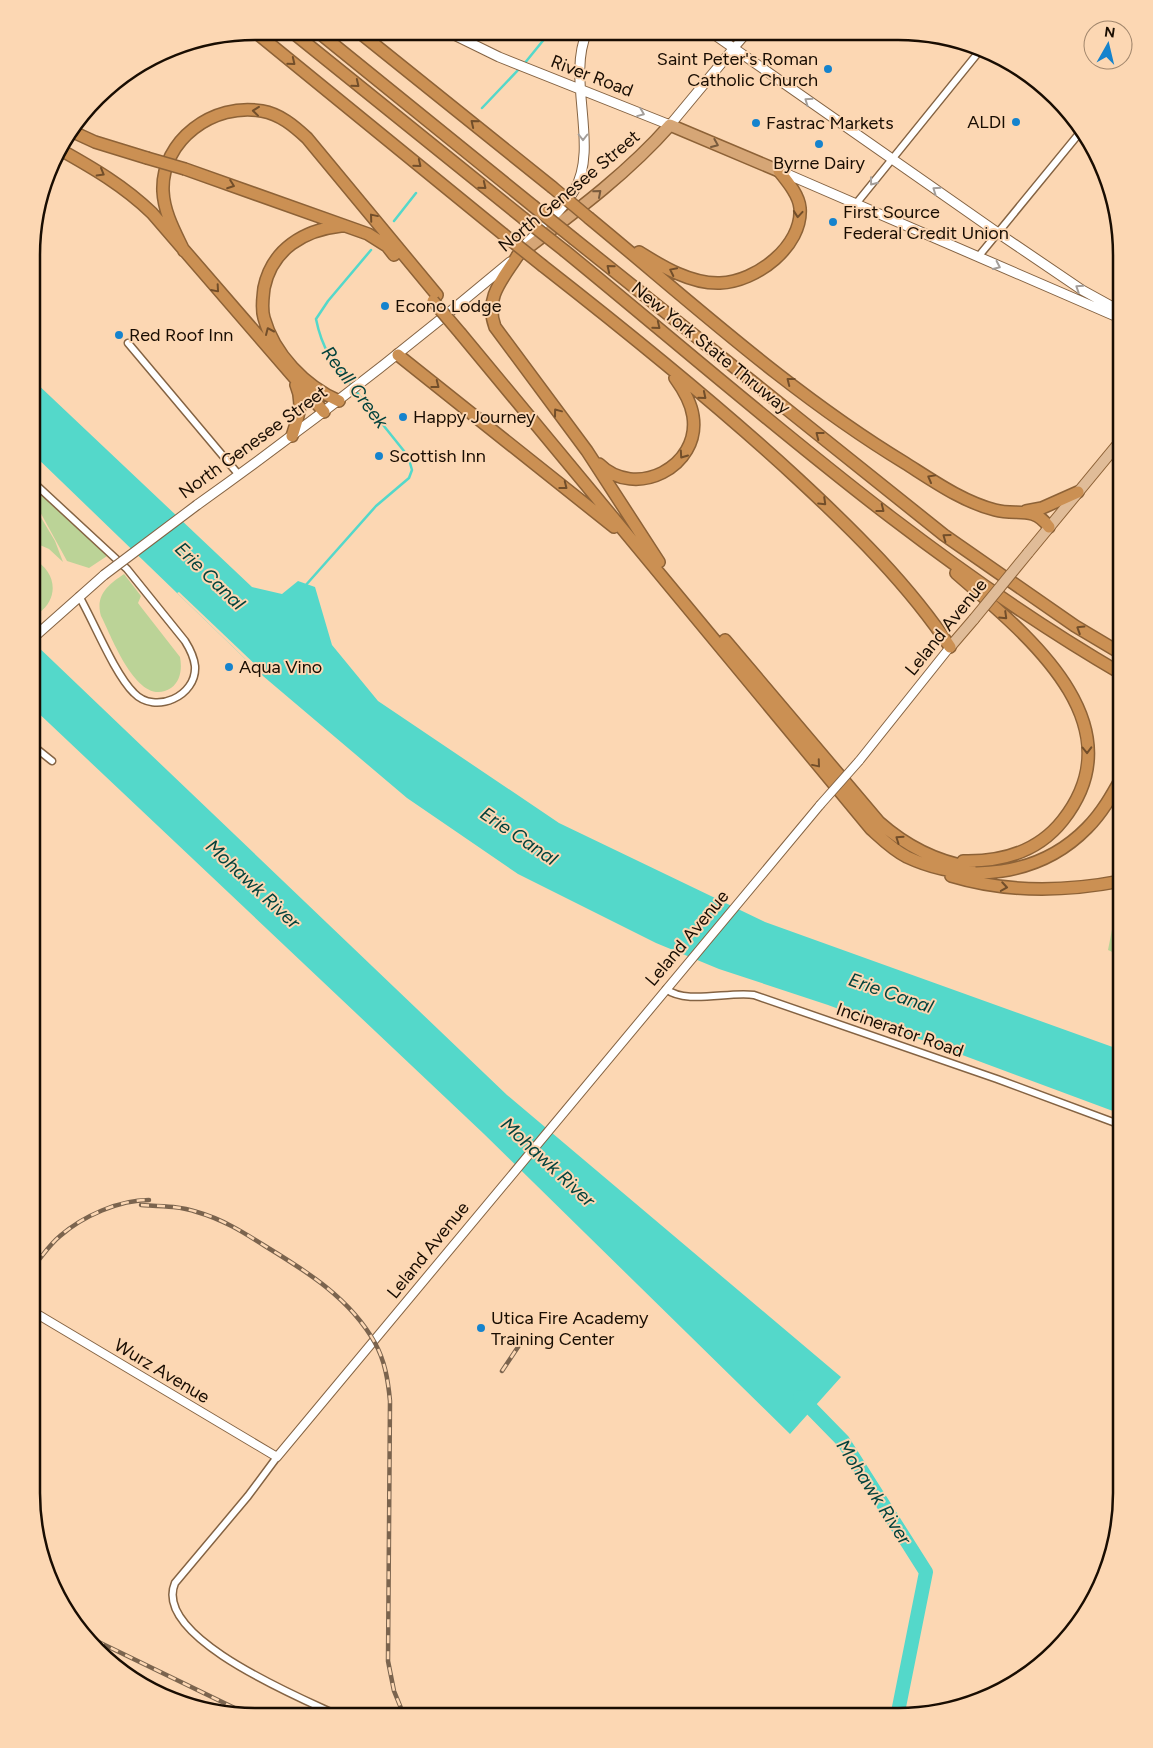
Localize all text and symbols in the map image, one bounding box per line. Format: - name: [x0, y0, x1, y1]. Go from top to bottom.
- north arrow: [1083, 20, 1133, 70]
- text: N: [1103, 23, 1116, 42]
- place label: Saint Peter's Roman Catholic Church: [657, 48, 818, 91]
- street label: River Road: [548, 50, 636, 102]
- one-way arrow: [286, 56, 295, 64]
- marker: Saint Peter's Roman Catholic Church: [822, 63, 834, 75]
- one-way arrow: [350, 79, 359, 87]
- one-way arrow: [804, 98, 814, 107]
- one-way arrow: [251, 106, 259, 117]
- one-way arrow: [636, 107, 645, 118]
- place label: ALDI: [967, 111, 1006, 133]
- place label: Fastrac Markets: [766, 112, 894, 134]
- marker: ALDI: [1010, 116, 1022, 128]
- marker: Fastrac Markets: [750, 117, 762, 129]
- one-way arrow: [470, 120, 479, 129]
- street label: North Genesee Street: [494, 125, 644, 257]
- one-way arrow: [578, 134, 588, 141]
- one-way arrow: [710, 137, 719, 148]
- marker: Byrne Dairy: [813, 138, 825, 150]
- place label: Byrne Dairy: [773, 152, 866, 174]
- one-way arrow: [412, 159, 421, 167]
- one-way arrow: [96, 167, 105, 177]
- one-way arrow: [870, 176, 879, 186]
- one-way arrow: [226, 179, 235, 189]
- one-way arrow: [477, 180, 486, 188]
- one-way arrow: [932, 187, 942, 196]
- one-way arrow: [592, 190, 601, 199]
- place label: First Source Federal Credit Union: [843, 201, 1009, 244]
- one-way arrow: [793, 210, 804, 218]
- one-way arrow: [369, 214, 378, 223]
- marker: First Source Federal Credit Union: [827, 216, 839, 228]
- one-way arrow: [992, 260, 1001, 270]
- one-way arrow: [607, 265, 616, 274]
- one-way arrow: [669, 266, 678, 277]
- street label: New York State Thruway: [627, 277, 795, 419]
- one-way arrow: [210, 283, 219, 292]
- one-way arrow: [1076, 285, 1085, 294]
- place label: Econo Lodge: [395, 295, 502, 317]
- marker: Econo Lodge: [379, 300, 391, 312]
- one-way arrow: [651, 321, 660, 330]
- place label: Red Roof Inn: [129, 324, 233, 346]
- one-way arrow: [265, 327, 276, 336]
- marker: Red Roof Inn: [113, 329, 125, 341]
- water label: Reall Creek: [317, 341, 394, 433]
- one-way arrow: [431, 379, 440, 388]
- one-way arrow: [787, 379, 796, 387]
- street label: North Genesee Street: [175, 381, 332, 503]
- one-way arrow: [697, 390, 706, 398]
- place label: Happy Journey: [413, 406, 536, 428]
- one-way arrow: [555, 409, 563, 418]
- marker: Happy Journey: [397, 411, 409, 423]
- one-way arrow: [816, 433, 825, 441]
- place label: Scottish Inn: [389, 445, 486, 467]
- one-way arrow: [680, 449, 689, 459]
- marker: Scottish Inn: [373, 450, 385, 462]
- one-way arrow: [927, 475, 936, 485]
- one-way arrow: [558, 481, 567, 489]
- one-way arrow: [817, 496, 826, 505]
- one-way arrow: [875, 503, 884, 511]
- one-way arrow: [942, 534, 952, 543]
- water label: Erie Canal: [170, 537, 250, 615]
- street label: Leland Avenue: [900, 574, 992, 680]
- one-way arrow: [998, 610, 1007, 619]
- one-way arrow: [1076, 625, 1085, 635]
- place label: Aqua Vino: [239, 656, 322, 678]
- marker: Aqua Vino: [223, 661, 235, 673]
- one-way arrow: [1082, 746, 1093, 754]
- one-way arrow: [811, 758, 819, 767]
- water label: Erie Canal: [476, 802, 563, 871]
- water label: Mohawk River: [201, 834, 305, 934]
- one-way arrow: [895, 836, 905, 845]
- one-way arrow: [1000, 881, 1008, 892]
- street label: Leland Avenue: [641, 886, 734, 990]
- water label: Erie Canal: [846, 968, 937, 1018]
- street label: Incinerator Road: [833, 998, 967, 1062]
- water label: Mohawk River: [496, 1112, 600, 1212]
- street label: Leland Avenue: [382, 1197, 474, 1303]
- place label: Utica Fire Academy Training Center: [491, 1307, 649, 1350]
- marker: Utica Fire Academy Training Center: [475, 1322, 487, 1334]
- street label: Wurz Avenue: [110, 1334, 214, 1408]
- water label: Mohawk River: [832, 1435, 917, 1549]

